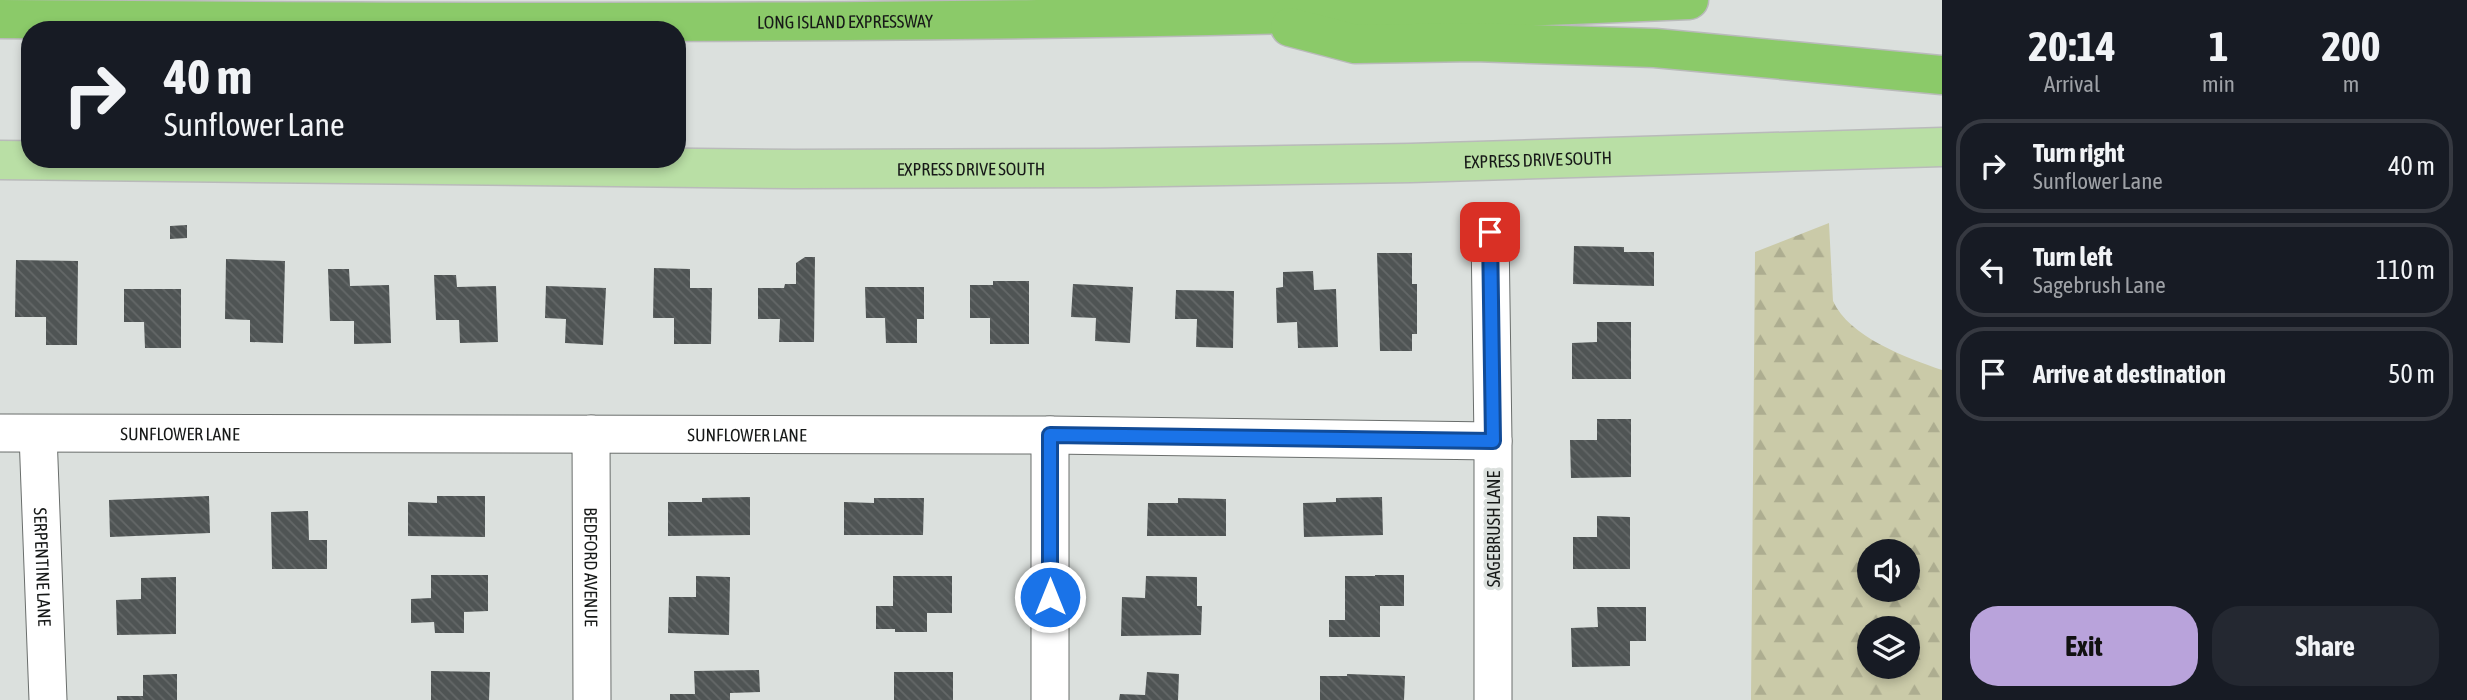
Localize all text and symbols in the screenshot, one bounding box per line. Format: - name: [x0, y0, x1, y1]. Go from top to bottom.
- street label: LONG ISLAND EXPRESSWAY: [757, 10, 933, 32]
- text: 20:14: [2028, 22, 2116, 70]
- text: 1: [2209, 22, 2228, 70]
- text: 200: [2321, 22, 2381, 70]
- text: 40 m: [164, 48, 252, 104]
- icon: right: [49, 49, 140, 140]
- text: Arrival: [2044, 71, 2100, 97]
- text: min: [2202, 71, 2235, 97]
- text: m: [2343, 71, 2359, 97]
- text: Sunflower Lane: [164, 106, 345, 143]
- text: Turn right: [2033, 138, 2124, 168]
- street label: EXPRESS DRIVE SOUTH: [1463, 146, 1612, 172]
- icon: right: [1974, 147, 2012, 185]
- text: 40 m: [2388, 151, 2435, 181]
- street label: EXPRESS DRIVE SOUTH: [897, 158, 1045, 179]
- text: Sunflower Lane: [2033, 168, 2163, 194]
- pin: [1460, 202, 1520, 262]
- icon: arrive: [1471, 213, 1509, 251]
- text: Turn left: [2033, 242, 2113, 272]
- icon: left: [1974, 251, 2012, 289]
- text: 110 m: [2376, 255, 2435, 285]
- text: Sagebrush Lane: [2033, 272, 2166, 298]
- icon: arrive: [1974, 355, 2012, 393]
- text: Arrive at destination: [2033, 359, 2226, 389]
- text: 50 m: [2388, 359, 2435, 389]
- street label: SUNFLOWER LANE: [120, 423, 240, 444]
- street label: SUNFLOWER LANE: [687, 424, 807, 445]
- street label: SAGEBRUSH LANE: [1483, 471, 1504, 587]
- street label: SERPENTINE LANE: [30, 507, 56, 627]
- street label: BEDFORD AVENUE: [581, 507, 602, 627]
- map controls: [1857, 539, 1920, 679]
- button: sound: [1857, 539, 1920, 602]
- position arrow: [1013, 560, 1087, 634]
- button: Exit: [1970, 606, 2198, 686]
- button: Share: [2212, 606, 2439, 686]
- button: layers: [1857, 616, 1920, 679]

